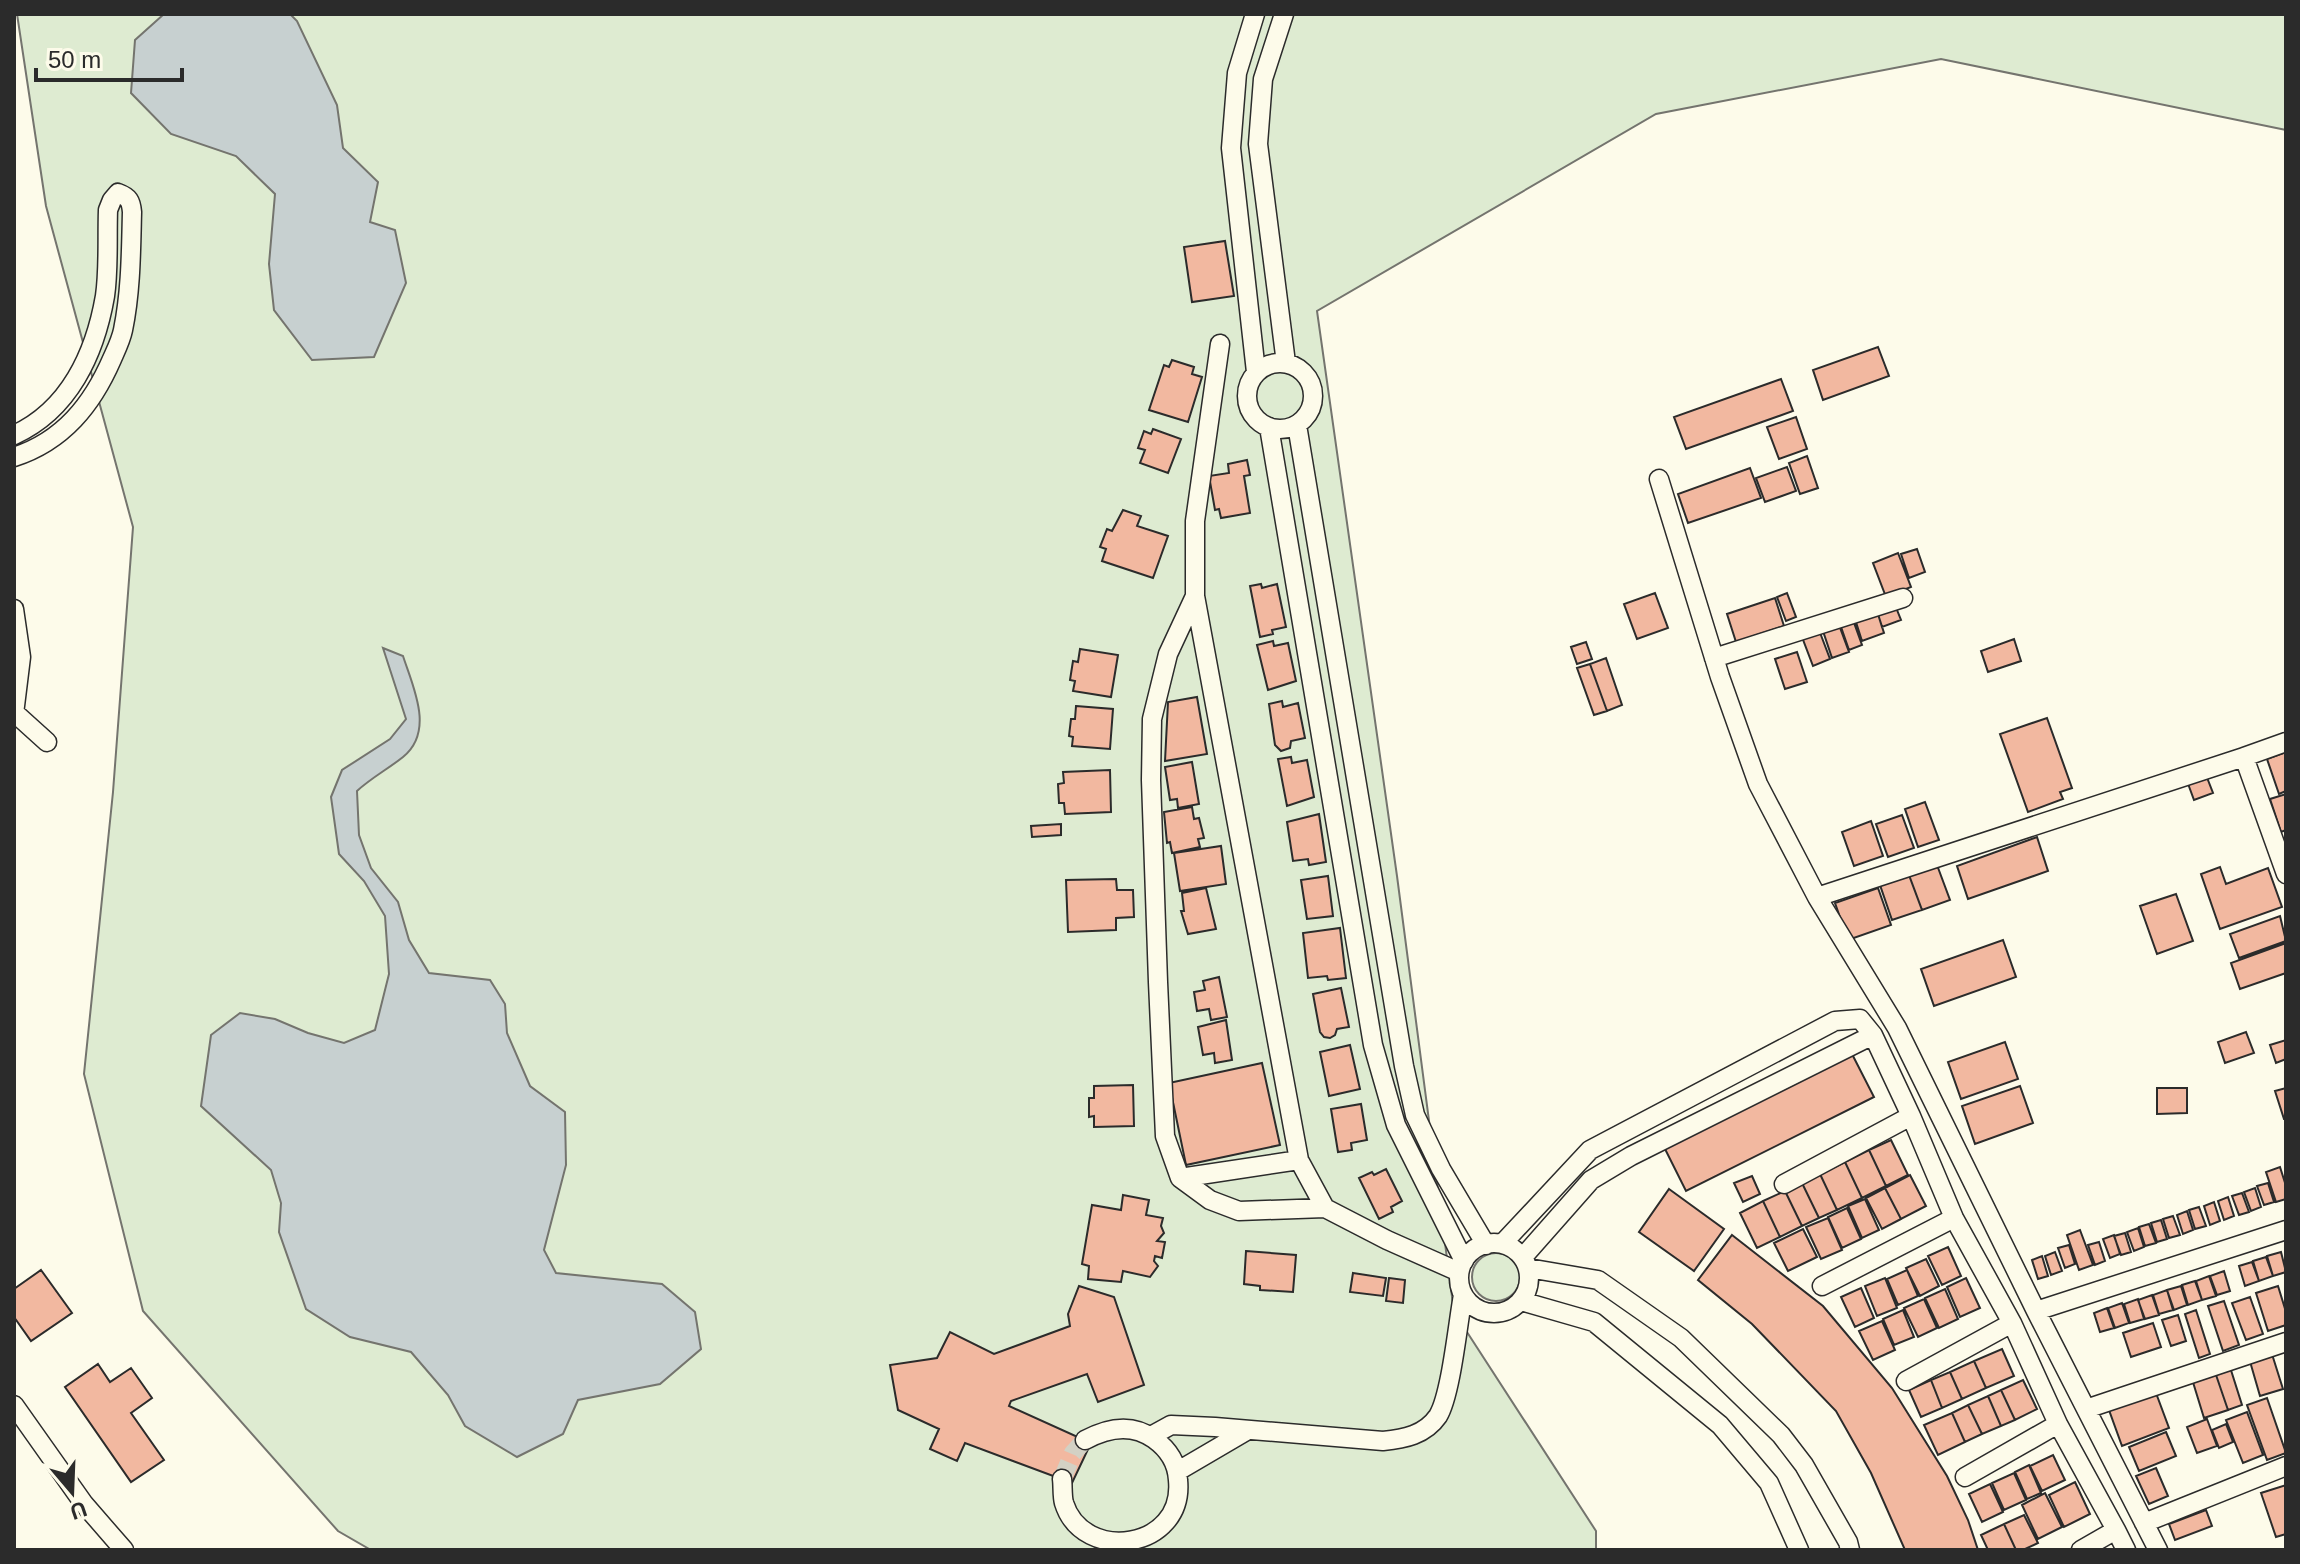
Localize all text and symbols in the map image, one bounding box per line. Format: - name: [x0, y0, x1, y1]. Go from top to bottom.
- scale bar: [36, 32, 182, 82]
- text: 50 m: [48, 46, 101, 73]
- north arrow: [32, 1452, 112, 1532]
- text: U: [67, 1496, 90, 1525]

